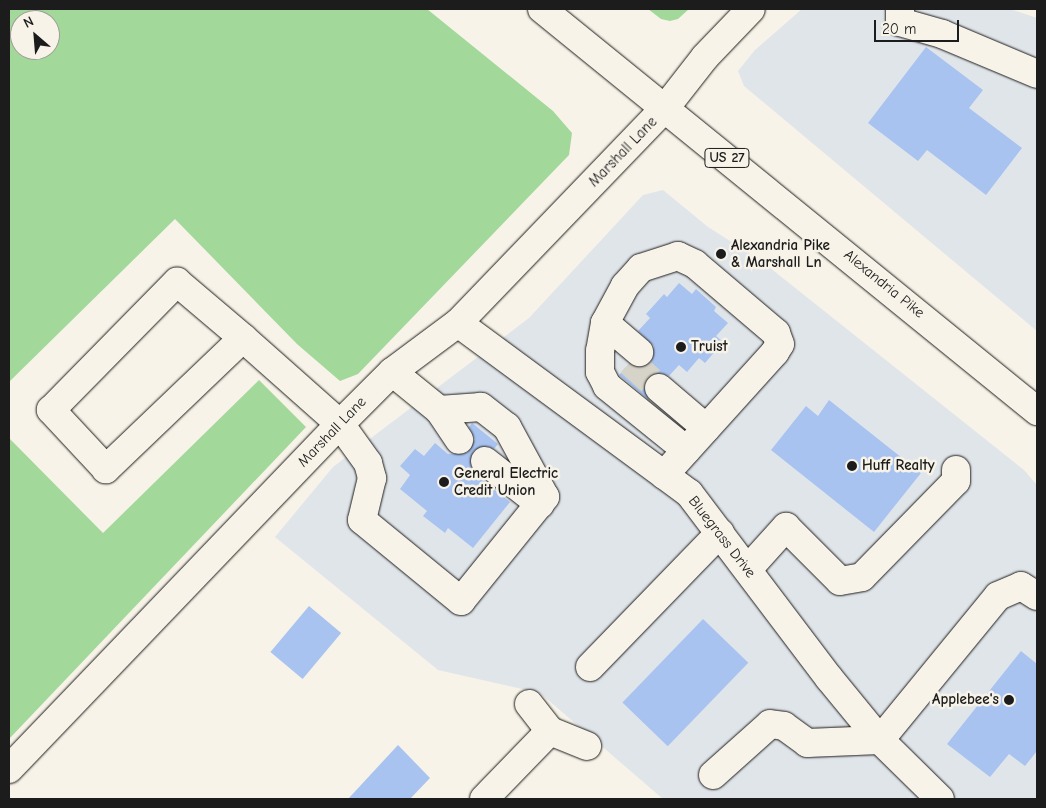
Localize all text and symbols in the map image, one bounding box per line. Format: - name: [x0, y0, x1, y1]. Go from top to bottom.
- north arrow: [10, 10, 60, 60]
- scale bar: [876, 10, 961, 42]
- text: N: [20, 12, 36, 32]
- text: 20 m: [882, 20, 916, 38]
- street label: Marshall Lane: [585, 113, 661, 191]
- road number: US 27: [703, 146, 751, 170]
- place label: Alexandria Pike & Marshall Ln: [731, 236, 830, 271]
- street label: Alexandria Pike: [840, 246, 928, 322]
- marker: Alexandria Pike & Marshall Ln: [715, 248, 727, 260]
- place label: Truist: [691, 338, 728, 356]
- marker: Truist: [675, 341, 687, 353]
- street label: Marshall Lane: [294, 393, 370, 471]
- place label: Huff Realty: [862, 457, 935, 475]
- marker: Huff Realty: [846, 460, 858, 472]
- place label: General Electric Credit Union: [454, 464, 558, 499]
- marker: General Electric Credit Union: [438, 476, 450, 488]
- street label: Bluegrass Drive: [684, 492, 760, 582]
- place label: Applebee's: [932, 691, 999, 709]
- marker: Applebee's: [1003, 694, 1015, 706]

